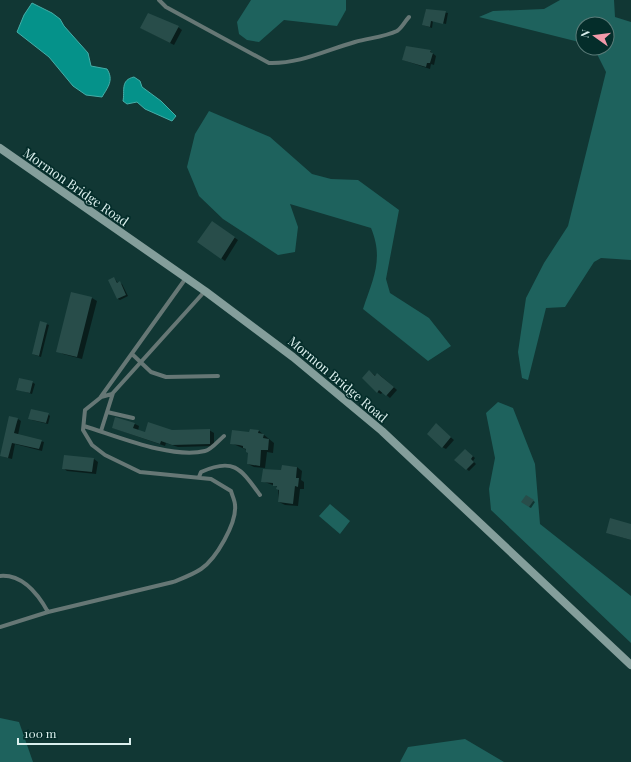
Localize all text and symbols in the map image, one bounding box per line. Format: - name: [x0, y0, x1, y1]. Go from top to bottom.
- north arrow: [575, 16, 615, 56]
- text: N: [577, 28, 593, 39]
- street label: Mormon Bridge Road: [20, 144, 133, 230]
- street label: Mormon Bridge Road: [285, 332, 392, 426]
- scale bar: [18, 720, 130, 746]
- text: 100 m: [24, 725, 57, 741]

